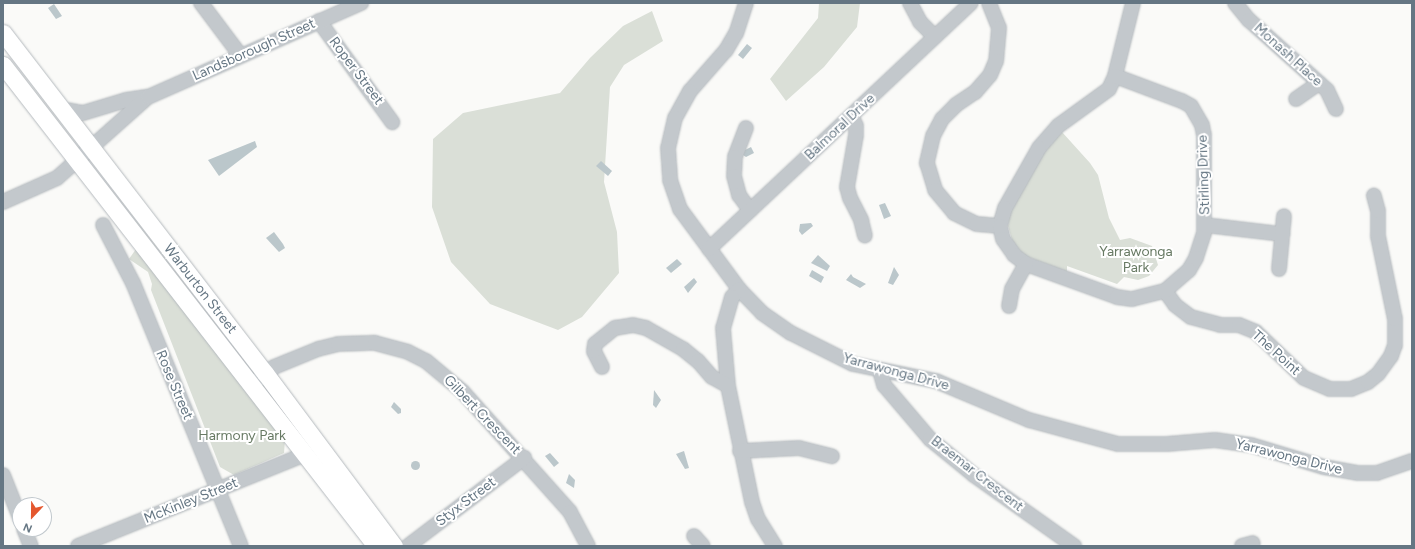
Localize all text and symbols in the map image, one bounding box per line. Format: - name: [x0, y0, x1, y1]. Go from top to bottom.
- street label: Landsborough Street: [190, 15, 318, 85]
- street label: Monash Place: [1250, 20, 1326, 90]
- street label: Roper Street: [325, 34, 387, 108]
- street label: Balmoral Drive: [802, 90, 878, 164]
- street label: Stirling Drive: [1194, 135, 1214, 215]
- street label: Warburton Street: [160, 241, 240, 337]
- park label: Yarrawonga Park: [1099, 244, 1173, 276]
- street label: The Point: [1248, 327, 1304, 379]
- street label: Rose Street: [152, 348, 196, 422]
- street label: Yarrawonga Drive: [841, 350, 951, 394]
- street label: Gilbert Crescent: [440, 372, 524, 458]
- park label: Harmony Park: [198, 428, 286, 444]
- street label: Braemar Crescent: [927, 433, 1027, 515]
- street label: Yarrawonga Drive: [1234, 436, 1344, 478]
- street label: Styx Street: [433, 474, 499, 530]
- street label: McKinley Street: [142, 475, 240, 527]
- north arrow: [12, 497, 52, 537]
- text: N: [21, 520, 34, 535]

